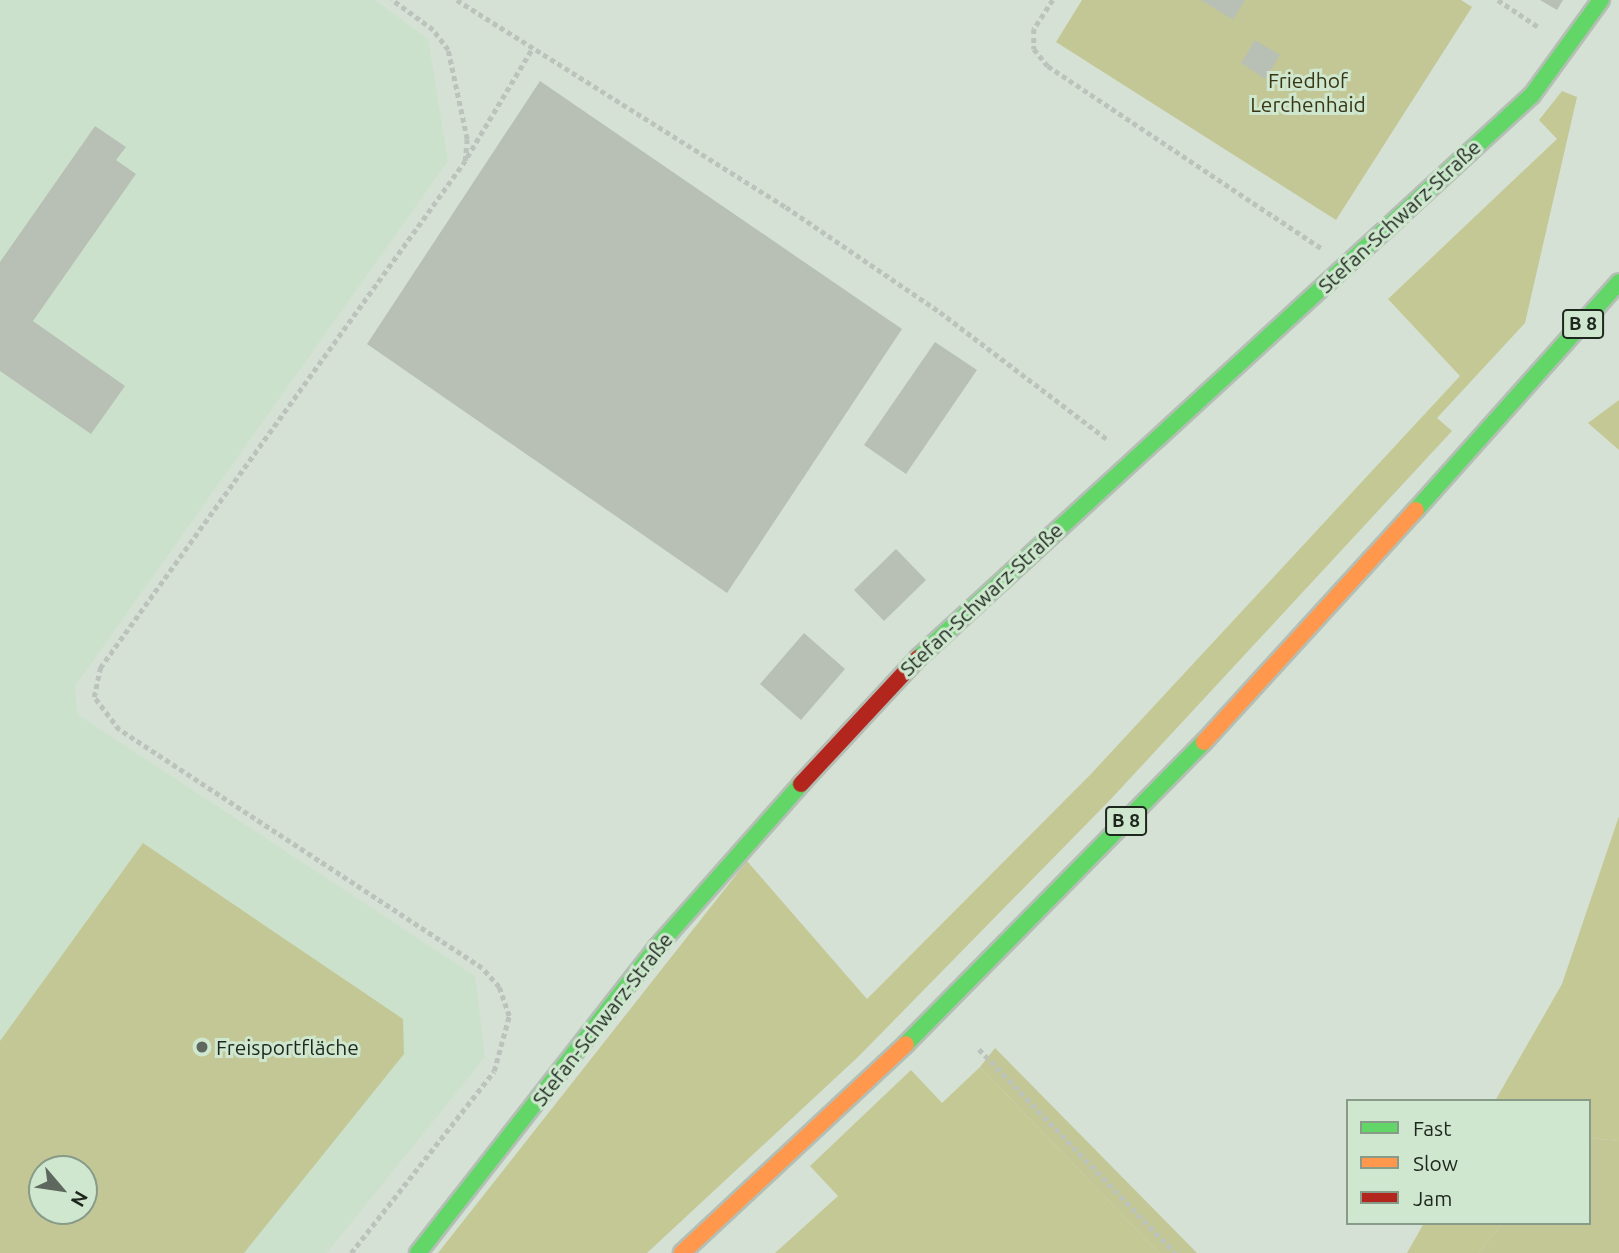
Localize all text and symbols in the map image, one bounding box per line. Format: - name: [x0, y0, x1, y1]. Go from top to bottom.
- park label: Friedhof Lerchenhaid: [1250, 67, 1366, 117]
- street label: Stefan-Schwarz-Straße: [1312, 134, 1486, 298]
- road number: B 8: [1562, 308, 1604, 340]
- street label: Stefan-Schwarz-Straße: [894, 517, 1068, 681]
- road number: B 8: [1105, 806, 1147, 836]
- street label: Stefan-Schwarz-Straße: [526, 927, 678, 1111]
- place label: Freisportfläche: [216, 1034, 359, 1060]
- marker: Freisportfläche: [194, 1039, 210, 1055]
- legend: [1346, 1099, 1591, 1225]
- text: Fast: [1413, 1116, 1451, 1140]
- text: Slow: [1413, 1151, 1458, 1175]
- north arrow: [28, 1155, 98, 1225]
- text: Jam: [1413, 1186, 1452, 1210]
- text: N: [67, 1188, 93, 1211]

